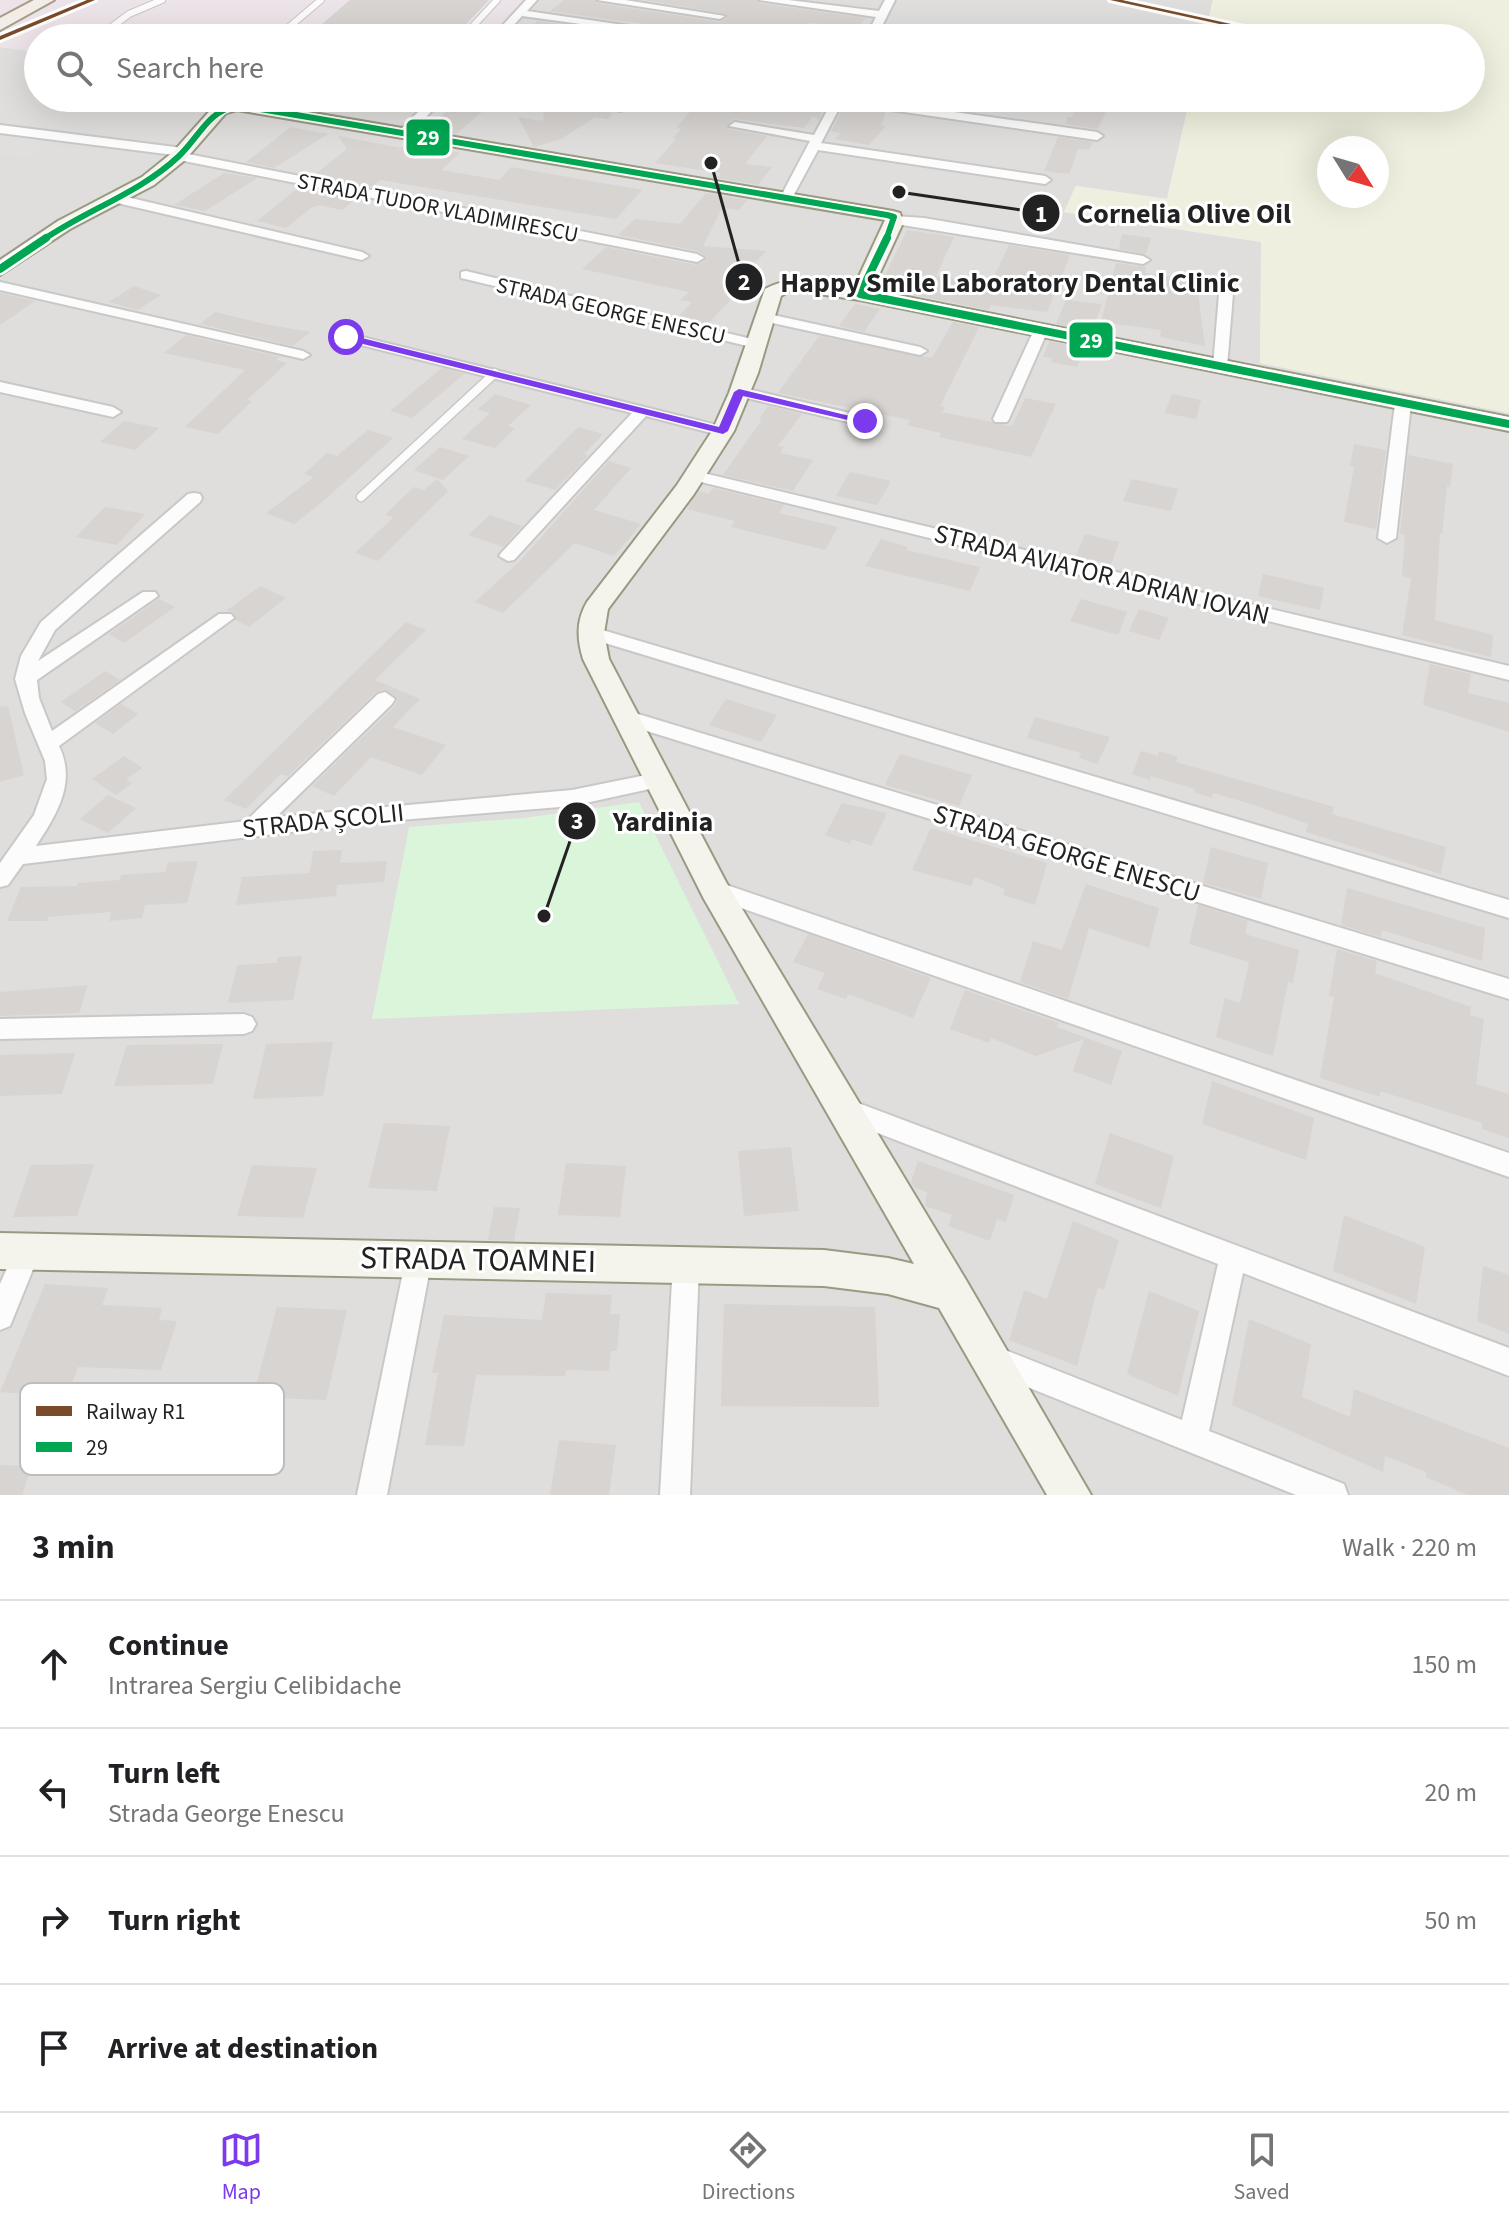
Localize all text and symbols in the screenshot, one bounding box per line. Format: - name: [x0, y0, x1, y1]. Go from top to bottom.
- search box: [24, 24, 1485, 112]
- icon: search: [52, 46, 96, 90]
- text: Search here: [116, 47, 264, 90]
- line badge: 29: [405, 118, 451, 157]
- text: 29: [416, 122, 440, 154]
- north arrow: [1317, 136, 1389, 208]
- street label: STRADA TUDOR VLADIMIRESCU: [295, 165, 581, 251]
- callout: Cornelia Olive Oil: [1021, 187, 1307, 239]
- text: Cornelia Olive Oil: [1077, 194, 1291, 234]
- text: 1: [1035, 197, 1047, 232]
- callout: Happy Smile Laboratory Dental Clinic: [724, 256, 1256, 308]
- text: Happy Smile Laboratory Dental Clinic: [780, 263, 1240, 303]
- text: 2: [738, 265, 750, 300]
- street label: STRADA GEORGE ENESCU: [493, 269, 729, 353]
- route start: [328, 319, 364, 355]
- line badge: 29: [1068, 321, 1114, 359]
- text: 29: [1079, 325, 1103, 357]
- route end: [847, 403, 883, 439]
- street label: STRADA AVIATOR ADRIAN IOVAN: [930, 515, 1273, 634]
- street label: STRADA ȘCOLII: [240, 794, 406, 847]
- callout: Yardinia: [557, 795, 730, 847]
- street label: STRADA GEORGE ENESCU: [929, 795, 1205, 912]
- text: Yardinia: [612, 802, 713, 842]
- text: 3: [571, 804, 583, 839]
- street label: STRADA TOAMNEI: [360, 1235, 596, 1285]
- legend: [20, 1383, 284, 1475]
- text: Railway R1: [86, 1396, 185, 1428]
- text: 29: [86, 1432, 108, 1464]
- text: 3 min: [32, 1523, 115, 1572]
- text: Walk · 220 m: [1342, 1529, 1477, 1566]
- text: Continue: [108, 1624, 229, 1667]
- icon: ahead: [32, 1642, 76, 1686]
- text: 150 m: [1411, 1646, 1477, 1683]
- text: Intrarea Sergiu Celibidache: [108, 1667, 401, 1704]
- text: Turn left: [108, 1752, 220, 1795]
- icon: left: [32, 1770, 76, 1814]
- text: 20 m: [1424, 1774, 1477, 1811]
- text: Strada George Enescu: [108, 1795, 345, 1832]
- icon: right: [32, 1898, 76, 1942]
- text: Turn right: [108, 1899, 240, 1942]
- text: 50 m: [1424, 1902, 1477, 1939]
- icon: arrive: [32, 2026, 76, 2070]
- text: Arrive at destination: [108, 2027, 378, 2070]
- tab: Map: [219, 2128, 263, 2208]
- tab: Directions: [702, 2128, 795, 2208]
- tab: Saved: [1234, 2128, 1290, 2208]

